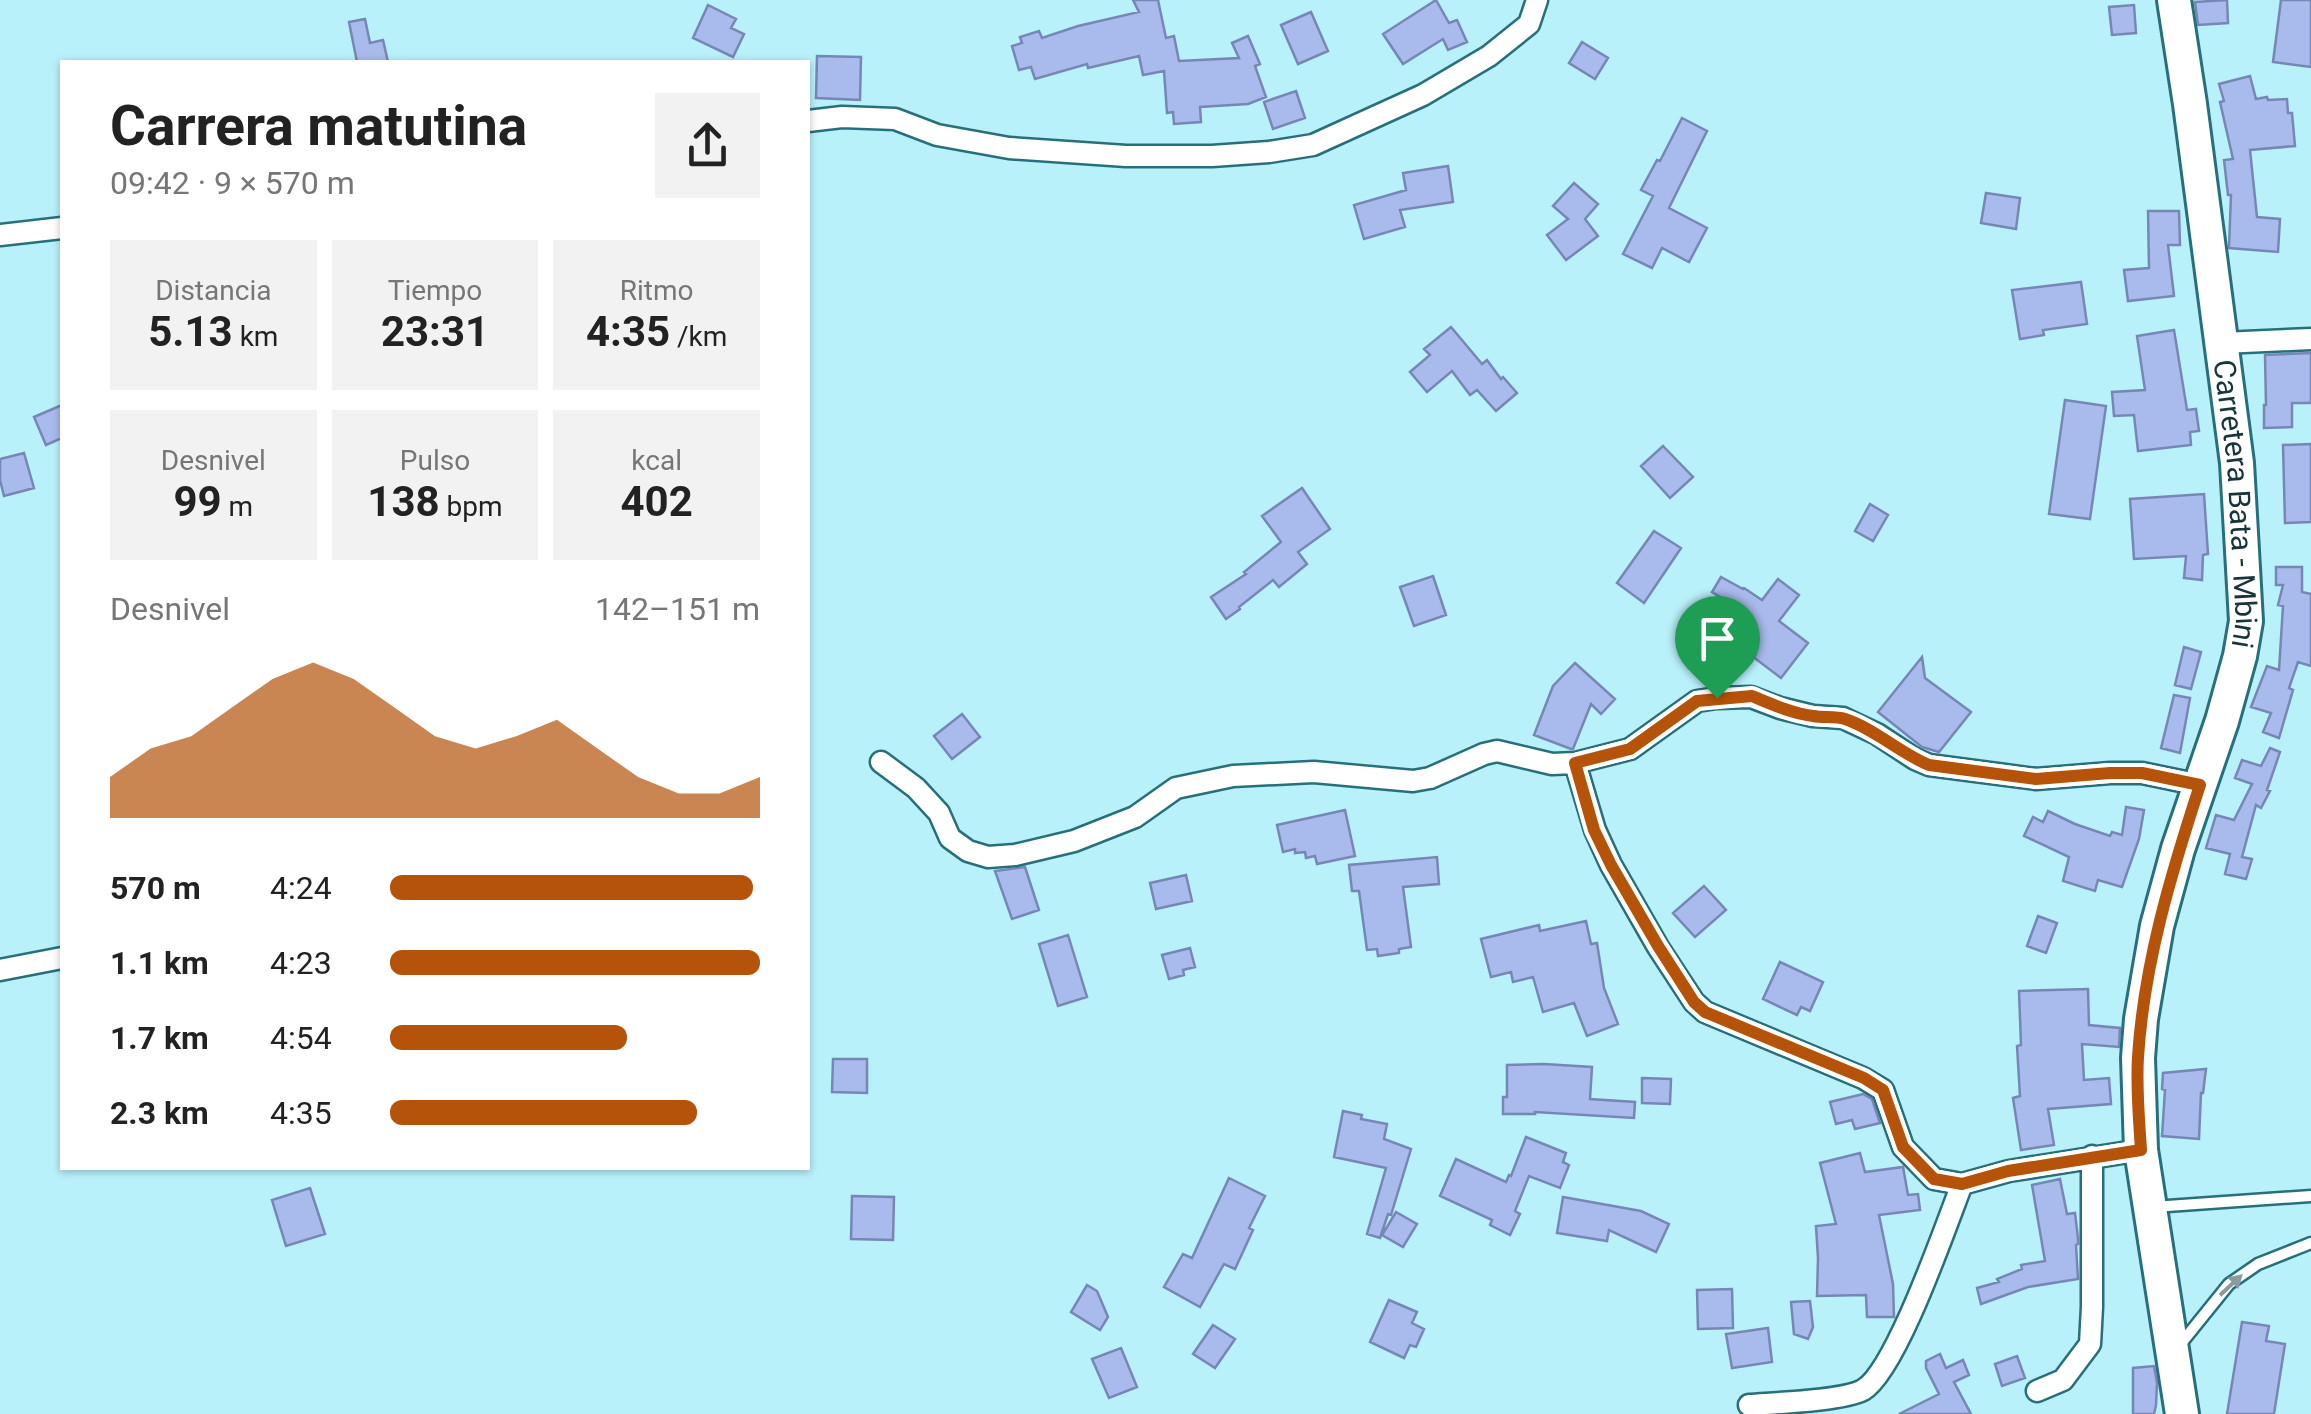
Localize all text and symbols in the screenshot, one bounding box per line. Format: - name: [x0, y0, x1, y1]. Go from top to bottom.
- button: share: [655, 93, 760, 198]
- text: Carrera matutina: [110, 94, 527, 158]
- text: 09:42 · 9 × 570 m: [110, 164, 355, 202]
- text: Distancia: [155, 274, 271, 307]
- text: Tiempo: [388, 274, 482, 307]
- text: Ritmo: [620, 274, 694, 307]
- text: 5.13: [148, 307, 233, 356]
- text: 23:31: [381, 307, 489, 356]
- text: 4:35: [586, 307, 670, 356]
- text: km: [233, 320, 278, 353]
- text: /km: [670, 320, 727, 353]
- street label: Carretera Bata - Mbini: [2207, 357, 2264, 651]
- text: Desnivel: [161, 444, 266, 477]
- text: Pulso: [400, 444, 470, 477]
- text: kcal: [631, 444, 682, 477]
- text: 99: [173, 477, 222, 526]
- text: 138: [367, 477, 440, 526]
- text: 402: [621, 477, 693, 526]
- text: m: [222, 490, 253, 523]
- text: bpm: [440, 490, 503, 523]
- text: Desnivel: [110, 590, 230, 628]
- text: 142–151 m: [595, 590, 760, 628]
- pin: [1675, 596, 1760, 699]
- icon: arrive: [1690, 611, 1745, 666]
- text: 570 m: [110, 869, 201, 907]
- text: 4:24: [270, 869, 332, 907]
- text: 1.1 km: [110, 944, 209, 982]
- text: 4:23: [270, 944, 332, 982]
- text: 1.7 km: [110, 1019, 209, 1057]
- text: 4:54: [270, 1019, 332, 1057]
- text: 2.3 km: [110, 1094, 209, 1132]
- text: 4:35: [270, 1094, 332, 1132]
- one-way arrow: [2219, 1274, 2243, 1297]

